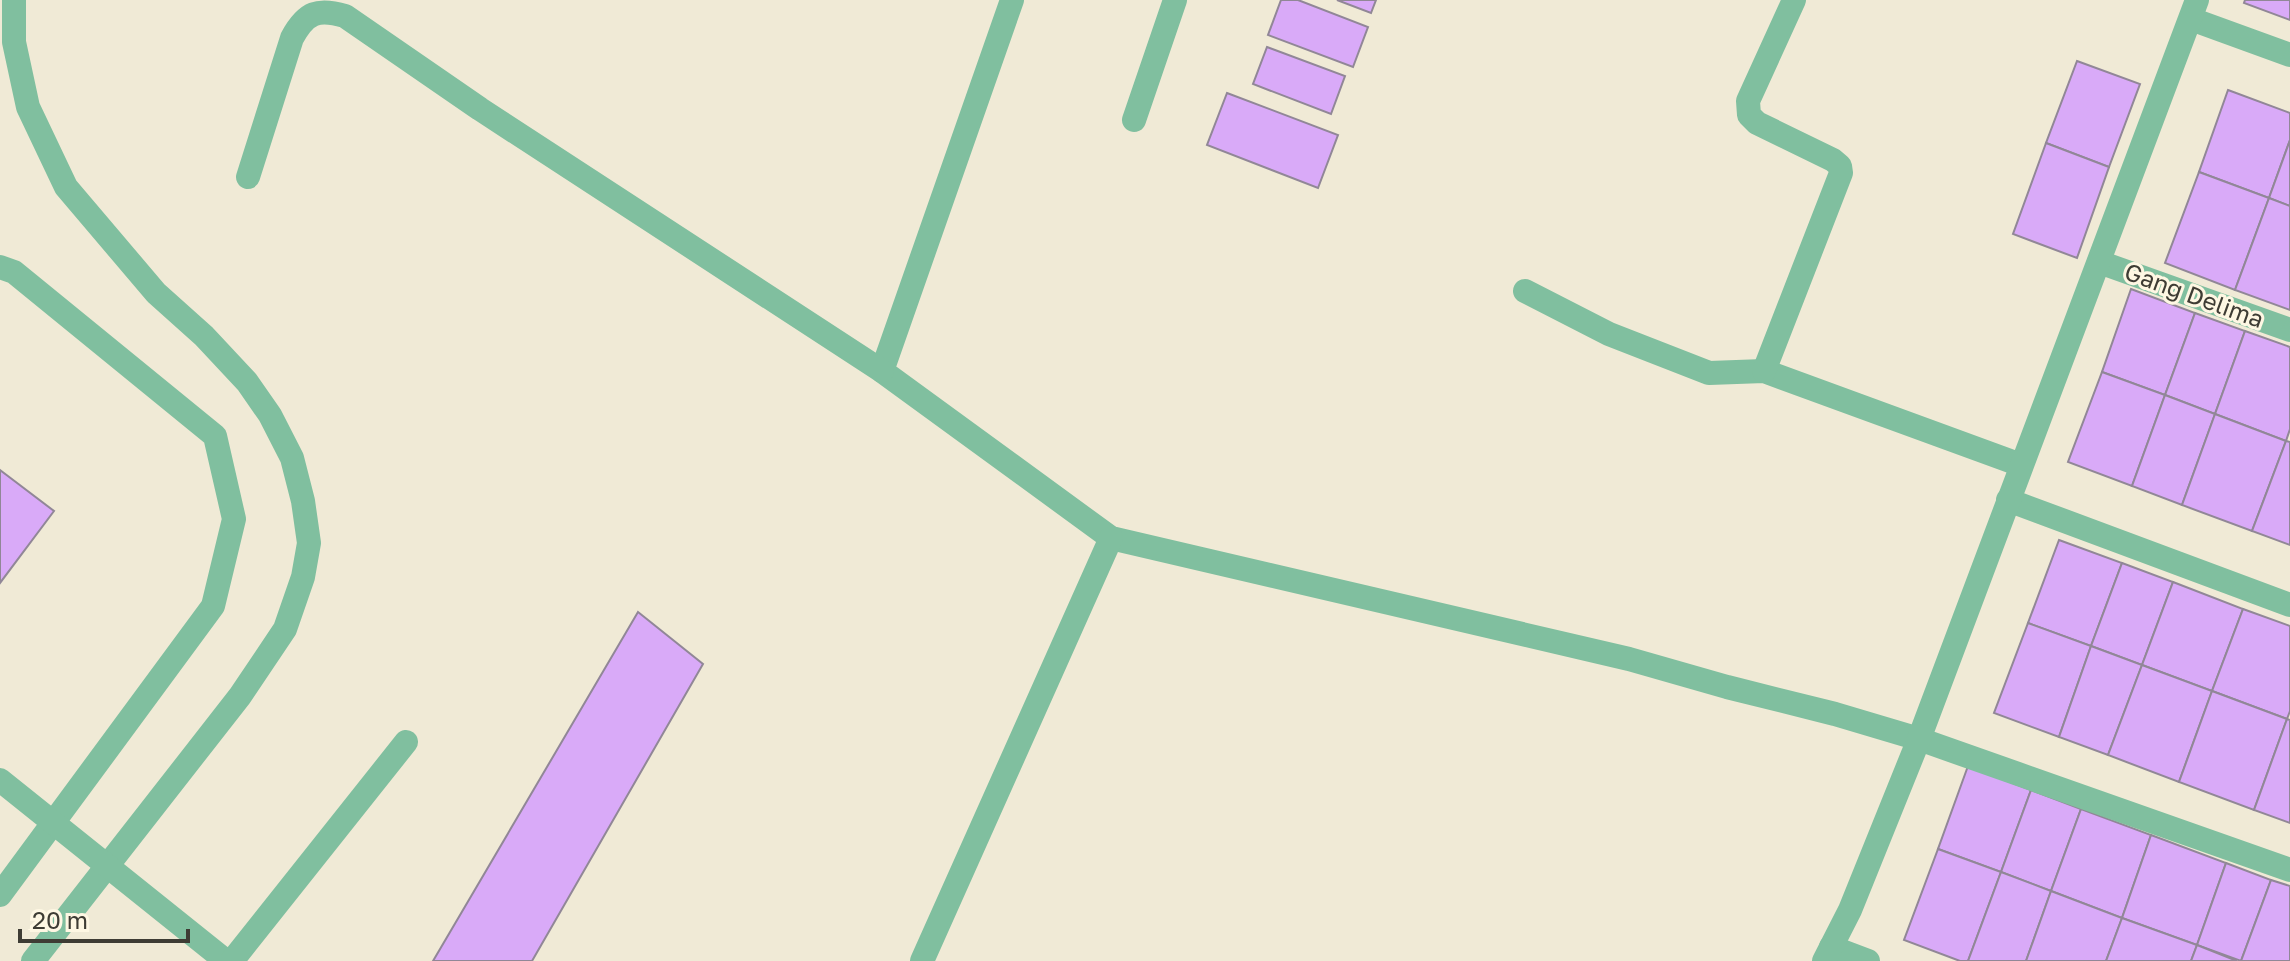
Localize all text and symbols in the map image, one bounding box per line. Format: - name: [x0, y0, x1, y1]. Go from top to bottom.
- street label: Gang Delima: [2121, 256, 2268, 333]
- scale bar: [20, 893, 188, 943]
- text: 20 m: [32, 905, 88, 934]

